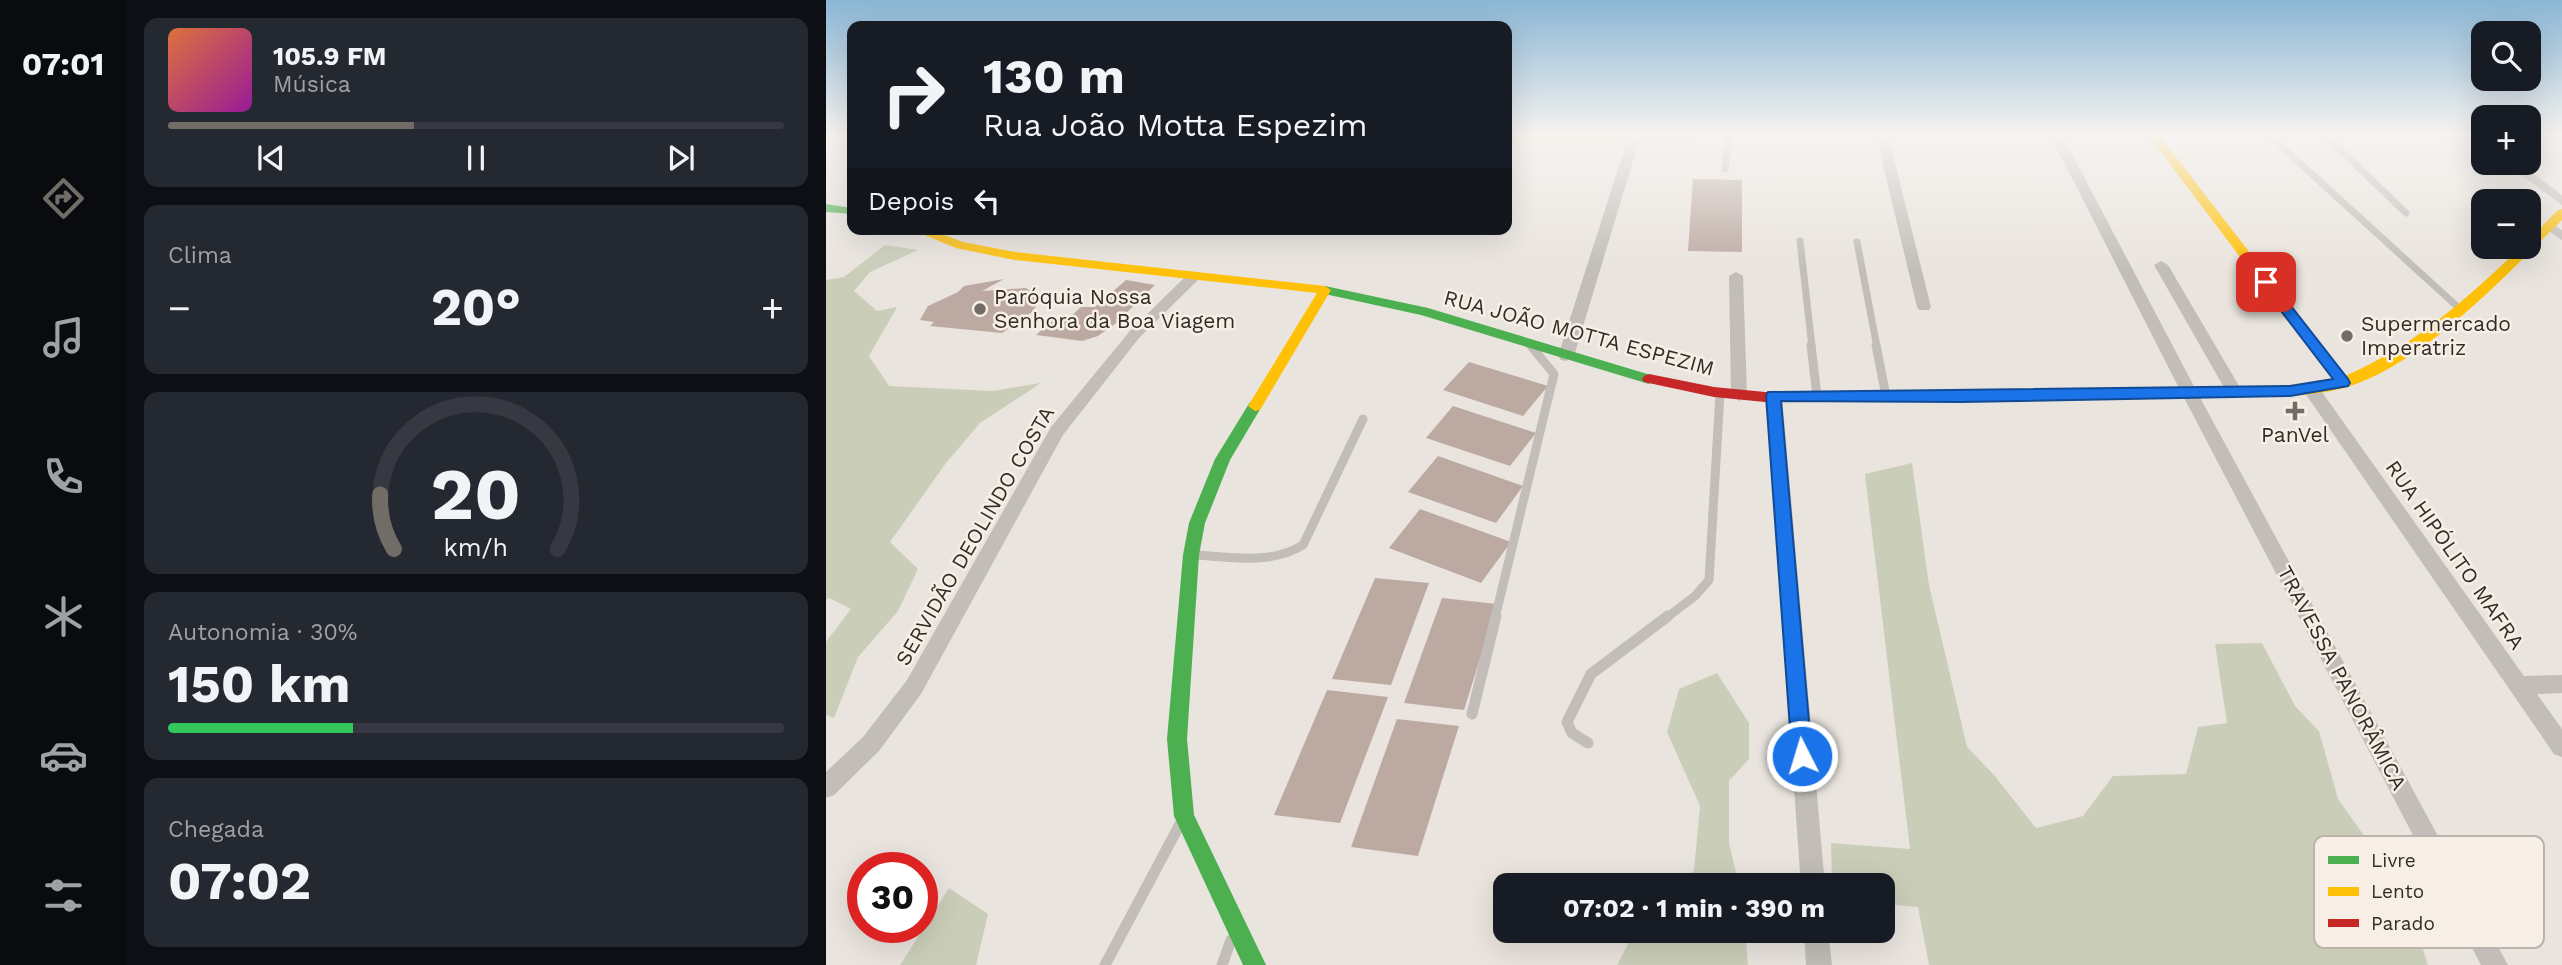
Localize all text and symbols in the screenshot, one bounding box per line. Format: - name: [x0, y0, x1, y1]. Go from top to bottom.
- map controls: [2471, 21, 2541, 259]
- button: search: [2471, 21, 2541, 91]
- text: 105.9 FM: [273, 41, 387, 71]
- text: 07:01: [22, 45, 104, 83]
- text: 130 m: [983, 47, 1125, 105]
- icon: right: [868, 49, 959, 140]
- text: Música: [273, 71, 351, 98]
- button: +: [2471, 105, 2541, 175]
- text: Rua João Motta Espezim: [983, 106, 1367, 144]
- icon: previous: [252, 139, 290, 177]
- icon: pause: [457, 139, 495, 177]
- icon: next: [662, 139, 700, 177]
- icon: directions: [39, 174, 88, 223]
- icon: left: [968, 182, 1006, 220]
- text: Depois: [868, 186, 954, 216]
- button: −: [2471, 189, 2541, 259]
- text: Clima: [168, 242, 232, 269]
- pin: [2236, 252, 2296, 312]
- icon: arrive: [2247, 263, 2285, 301]
- text: 20°: [431, 277, 521, 338]
- place label: Paróquia Nossa Senhora da Boa Viagem: [994, 284, 1235, 333]
- street label: RUA JOÃO MOTTA ESPEZIM: [1441, 284, 1717, 381]
- text: −: [168, 286, 191, 330]
- text: +: [761, 286, 784, 330]
- marker: Paróquia Nossa Senhora da Boa Viagem: [972, 301, 988, 317]
- place label: Supermercado Imperatriz: [2361, 311, 2511, 360]
- icon: music: [39, 313, 88, 362]
- marker: Supermercado Imperatriz: [2339, 328, 2355, 344]
- street label: SERVIDÃO DEOLINDO COSTA: [890, 402, 1059, 670]
- marker: PanVel: [2287, 403, 2303, 419]
- place label: PanVel: [2261, 422, 2330, 447]
- text: 20: [431, 451, 521, 537]
- icon: phone: [39, 452, 88, 501]
- street label: RUA HIPÓLITO MAFRA: [2381, 455, 2530, 654]
- text: km/h: [444, 532, 508, 561]
- street label: TRAVESSA PANORÂMICA: [2273, 561, 2412, 794]
- icon: climate: [39, 592, 88, 641]
- text: Autonomia · 30%: [168, 619, 357, 646]
- text: 150 km: [168, 654, 350, 715]
- position arrow: [1765, 719, 1839, 793]
- icon: car: [39, 731, 88, 780]
- text: Chegada: [168, 816, 264, 843]
- legend: [2314, 836, 2544, 948]
- text: Livre: [2371, 849, 2416, 872]
- text: 07:02: [168, 851, 311, 912]
- speed limit sign: 30: [847, 852, 938, 943]
- icon: filters: [39, 871, 88, 920]
- text: Lento: [2371, 880, 2424, 903]
- text: 07:02 · 1 min · 390 m: [1563, 893, 1825, 923]
- text: Parado: [2371, 912, 2435, 935]

